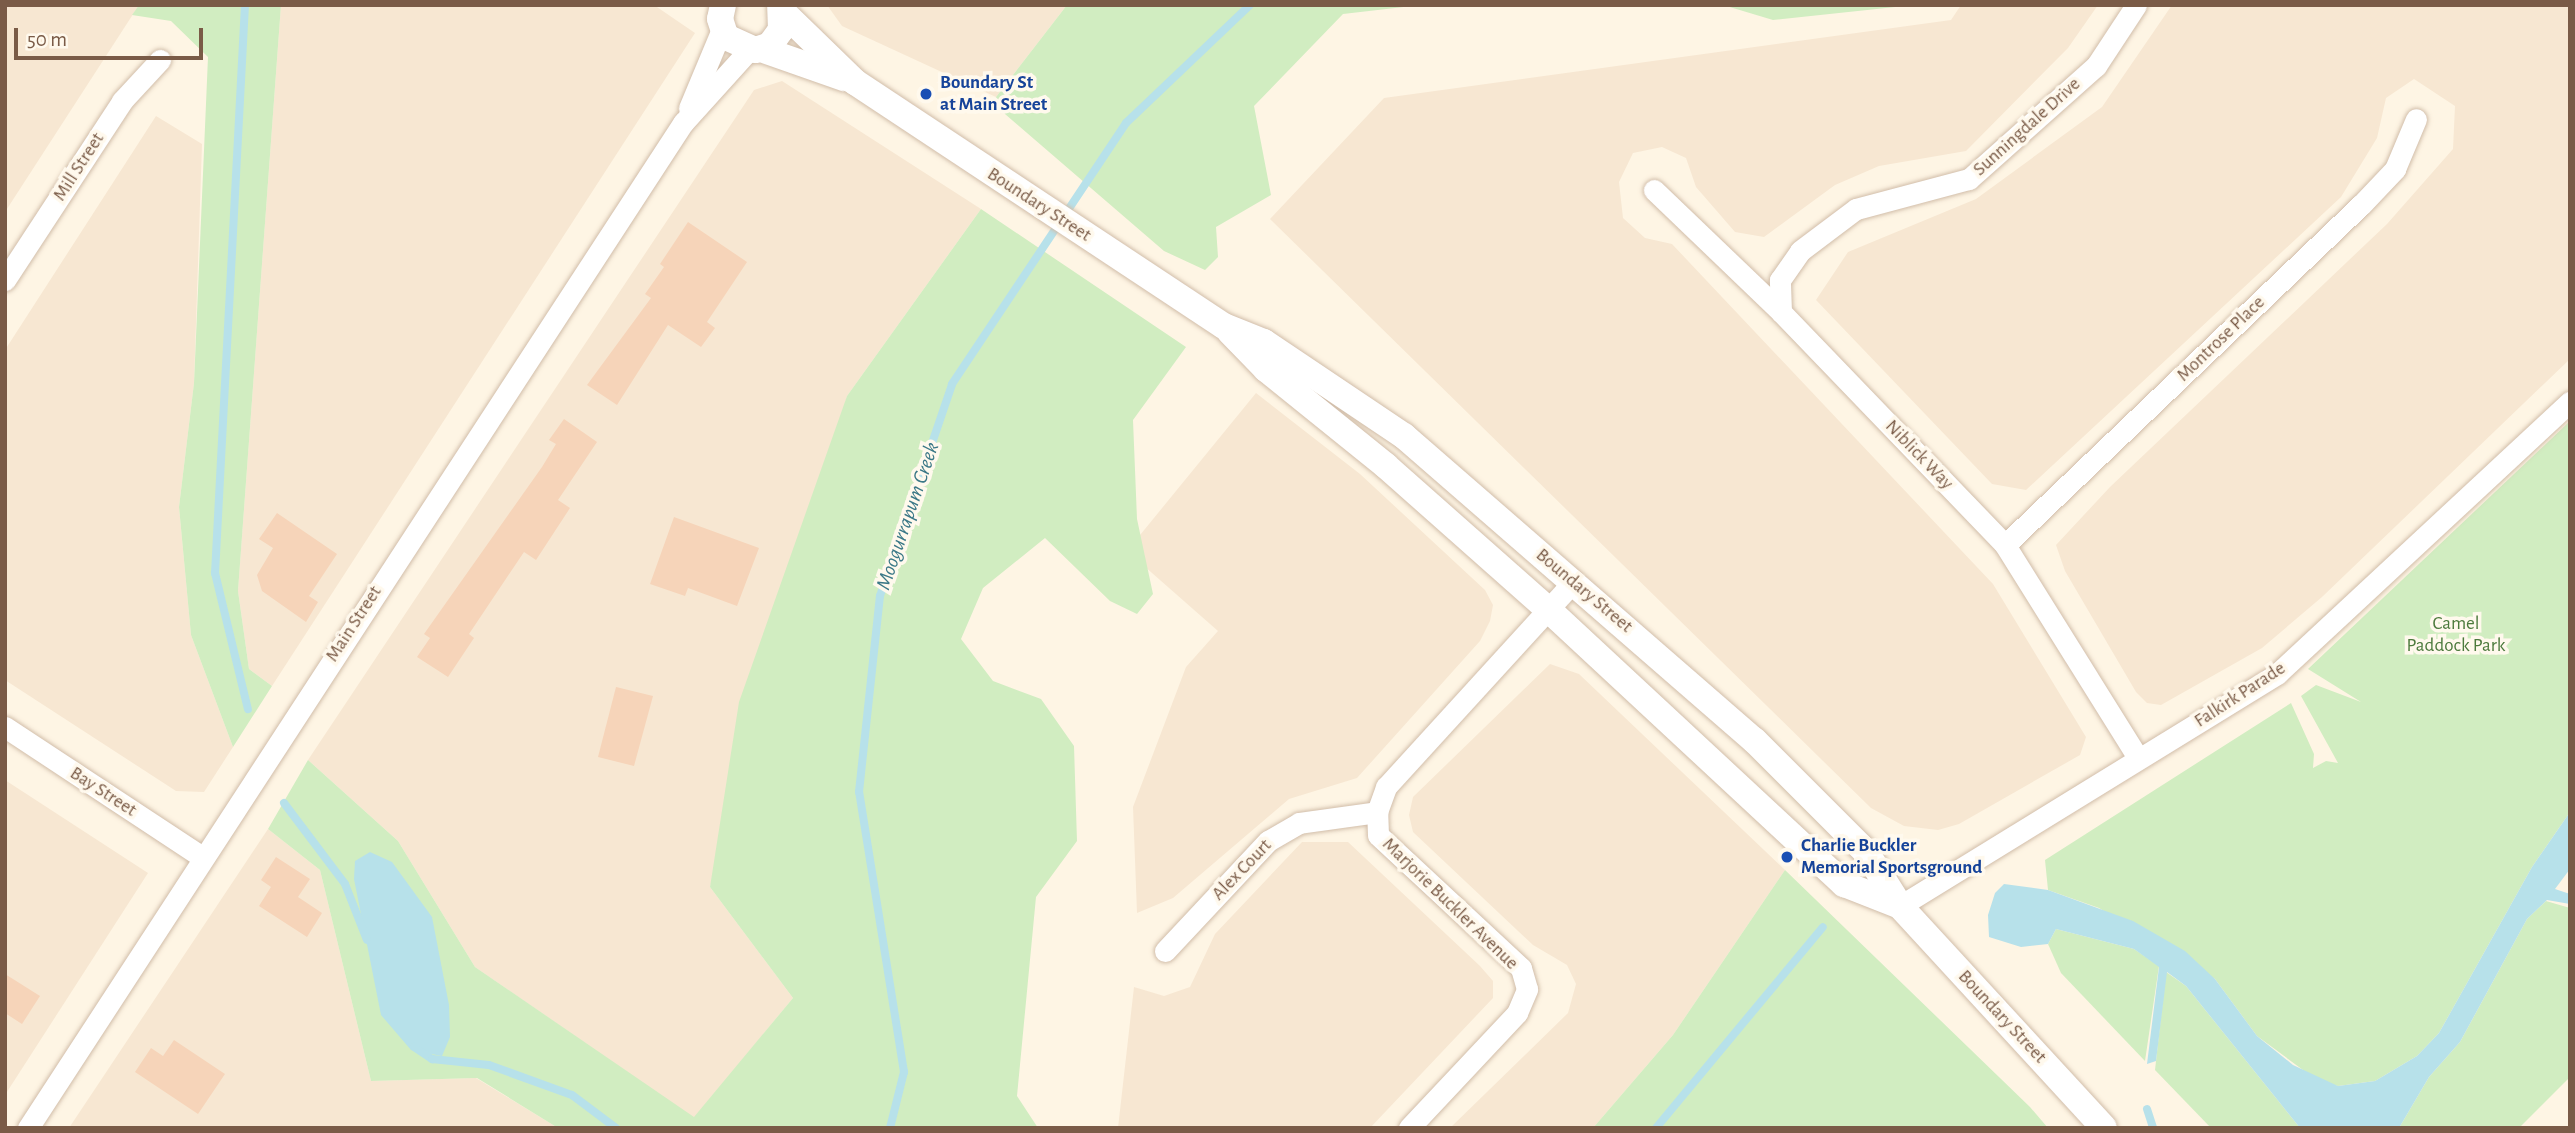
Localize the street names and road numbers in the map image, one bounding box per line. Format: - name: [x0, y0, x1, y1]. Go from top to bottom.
- street label: Sunningdale Drive: [1969, 73, 2085, 181]
- street label: Mill Street: [49, 129, 109, 205]
- street label: Boundary Street: [983, 163, 1095, 247]
- street label: Montrose Place: [2172, 291, 2270, 387]
- street label: Niblick Way: [1880, 415, 1958, 495]
- street label: Boundary Street: [1531, 544, 1637, 638]
- street label: Main Street: [321, 582, 387, 666]
- street label: Falkirk Parade: [2190, 657, 2290, 733]
- street label: Bay Street: [65, 762, 141, 822]
- street label: Marjorie Buckler Avenue: [1377, 833, 1523, 975]
- street label: Alex Court: [1207, 835, 1277, 905]
- street label: Boundary Street: [1953, 966, 2051, 1068]

